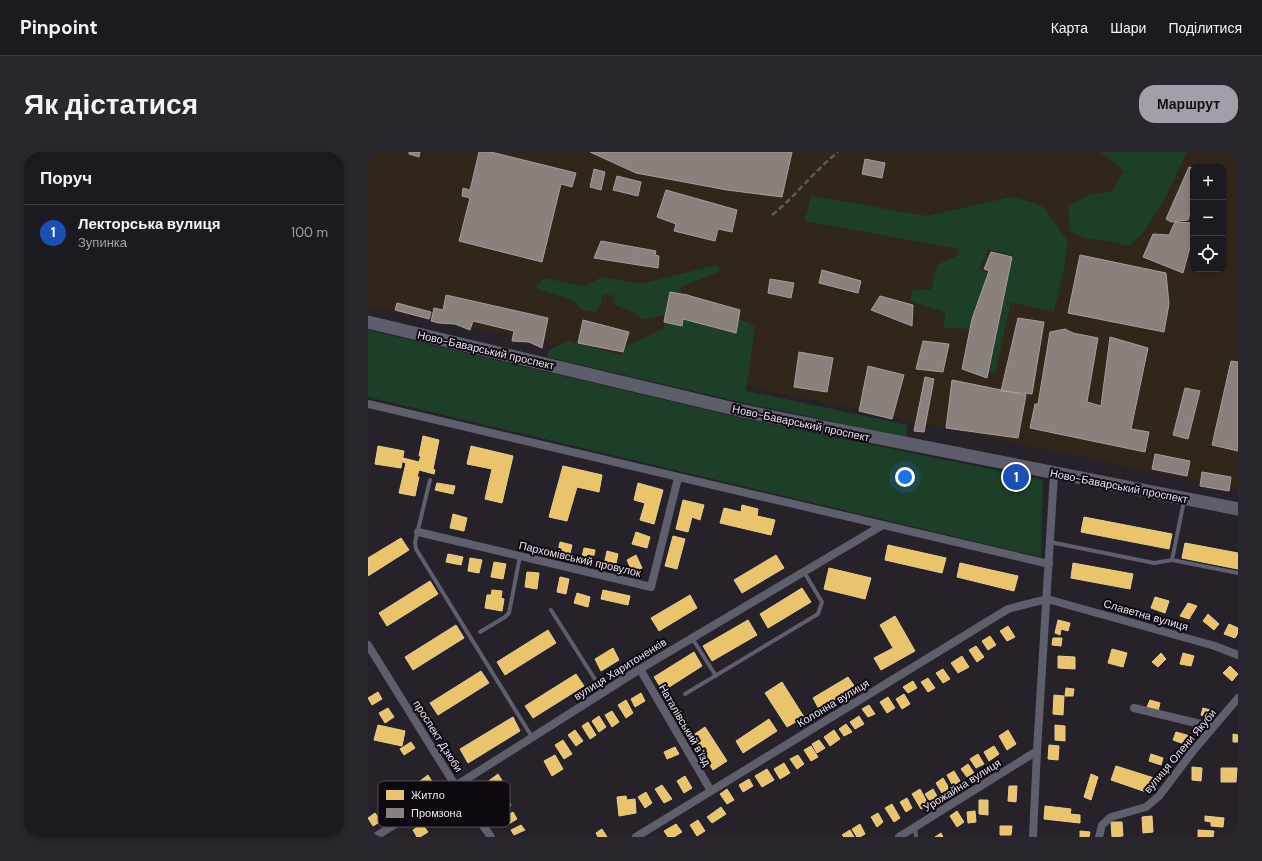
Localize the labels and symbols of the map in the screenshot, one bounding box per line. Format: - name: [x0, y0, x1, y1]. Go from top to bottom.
- street label: Ново-Баварський проспект: [416, 327, 556, 373]
- street label: Ново-Баварський проспект: [731, 402, 871, 444]
- pin: 1: [1003, 462, 1029, 492]
- street label: Ново-Баварський проспект: [1049, 466, 1189, 506]
- your location: [895, 467, 915, 487]
- street label: Пархомівський провулок: [518, 538, 643, 580]
- street label: Славетна вулиця: [1102, 596, 1190, 634]
- street label: вулиця Харитоненків: [571, 635, 669, 703]
- street label: Колонна вулиця: [794, 676, 872, 730]
- street label: Наталівський в'їзд: [656, 681, 714, 769]
- street label: проспект Дзюби: [410, 697, 466, 775]
- street label: вулиця Олени Якуби: [1141, 706, 1219, 796]
- street label: Урожайна вулиця: [921, 755, 1003, 815]
- legend: [378, 781, 510, 827]
- text: Житло: [411, 788, 445, 802]
- text: Промзона: [411, 806, 463, 820]

